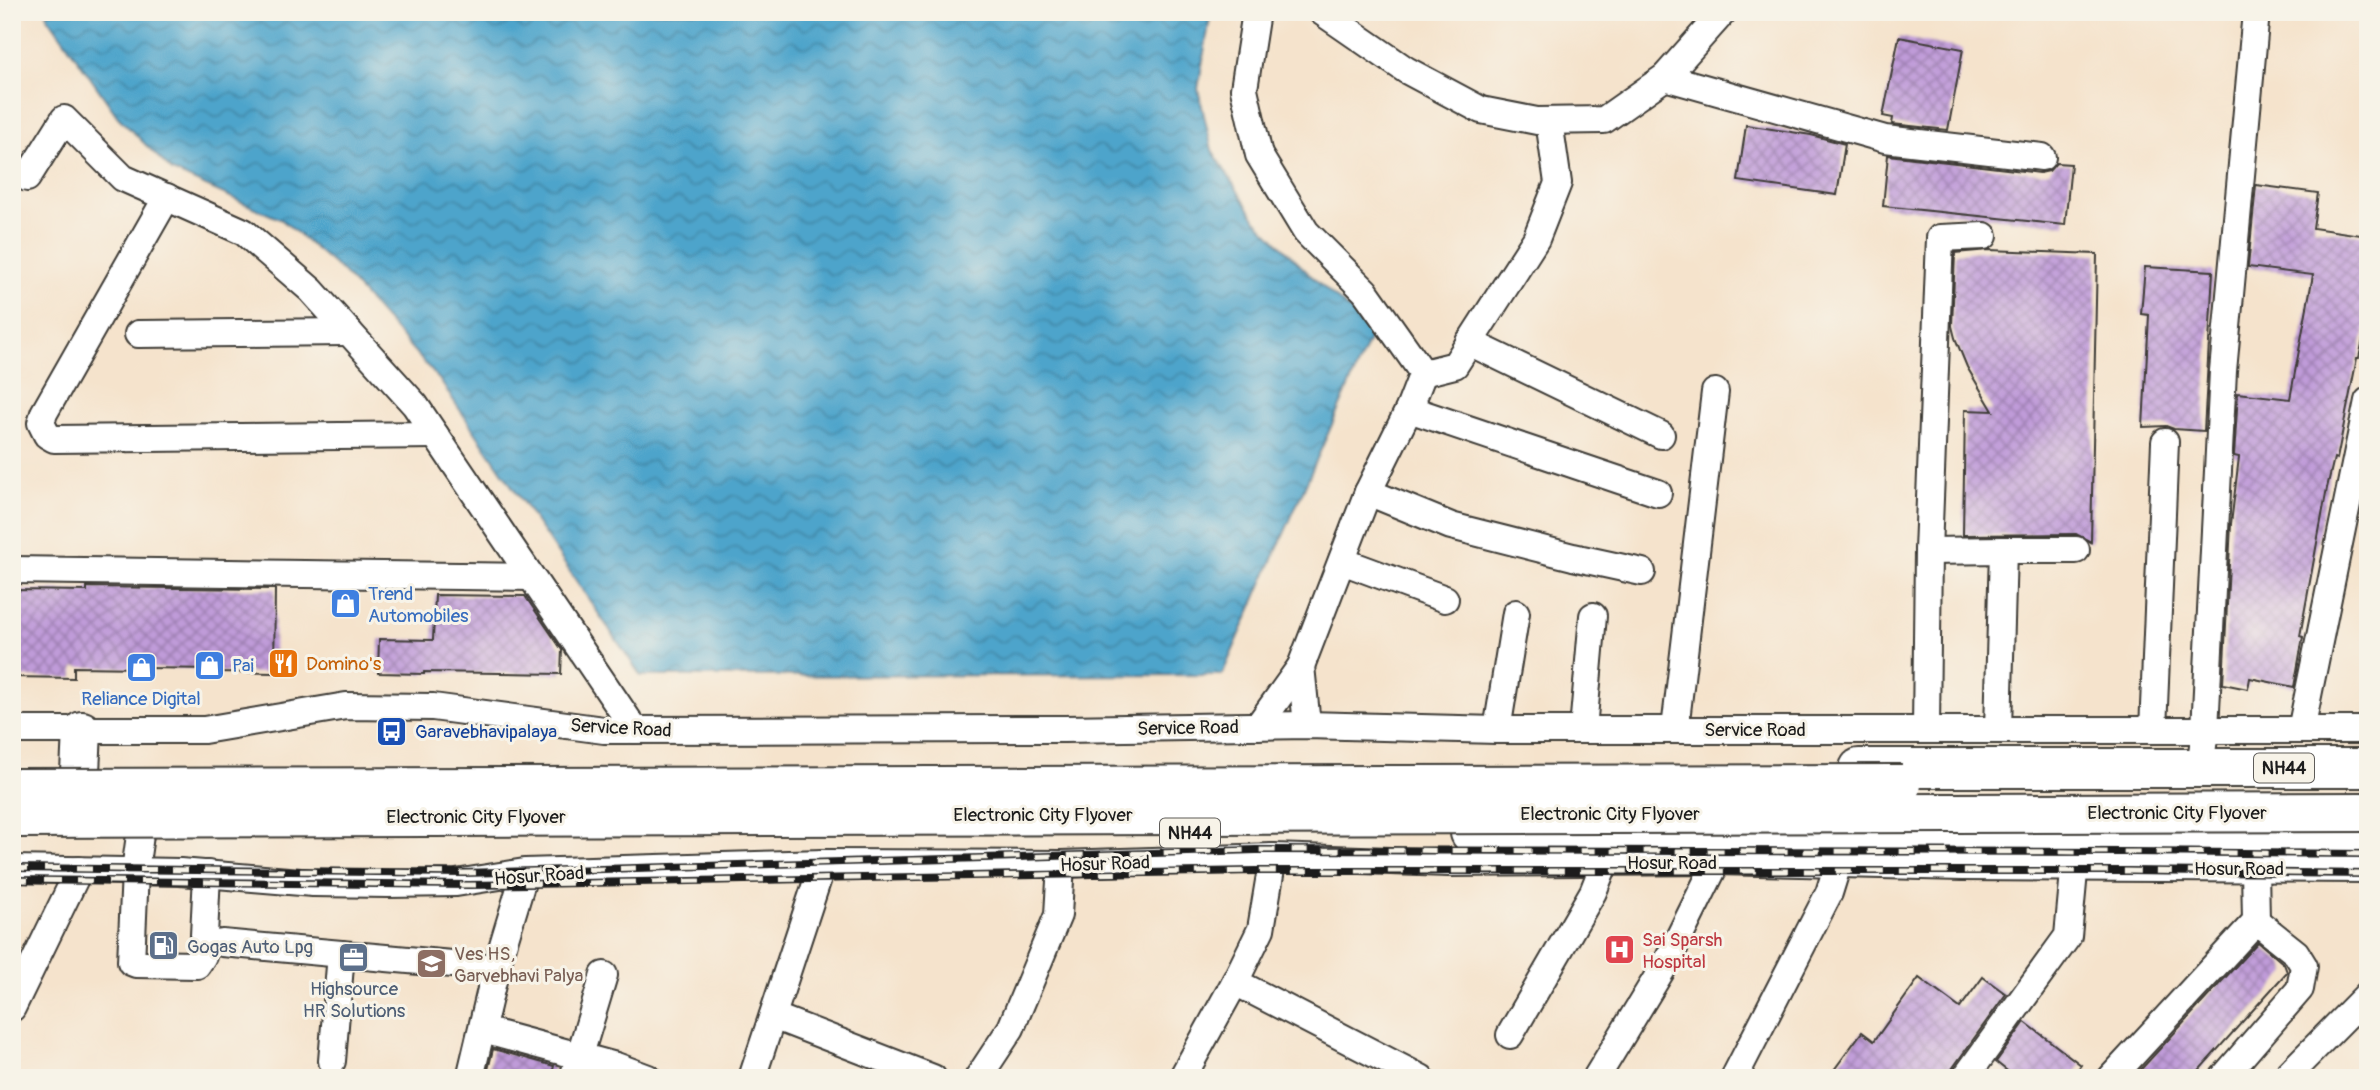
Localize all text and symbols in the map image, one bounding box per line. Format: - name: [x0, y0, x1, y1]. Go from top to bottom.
- place label: Trend Automobiles: [368, 582, 469, 628]
- shop icon: Trend Automobiles: [328, 587, 362, 621]
- restaurant icon: Domino's: [266, 646, 300, 680]
- shop icon: Pai: [192, 648, 226, 682]
- shop icon: Reliance Digital: [124, 650, 158, 684]
- place label: Domino's: [306, 652, 382, 676]
- place label: Pai: [232, 654, 254, 678]
- place label: Reliance Digital: [81, 687, 201, 711]
- street label: Service Road: [570, 713, 672, 743]
- bus stop icon: Garavebhavipalaya: [375, 714, 409, 748]
- street label: Service Road: [1137, 715, 1239, 741]
- street label: Service Road: [1704, 718, 1806, 742]
- place label: Garavebhavipalaya: [415, 720, 557, 744]
- road number: NH44: [2254, 754, 2314, 782]
- street label: Electronic City Flyover: [2087, 801, 2267, 825]
- street label: Electronic City Flyover: [1520, 802, 1700, 826]
- street label: Electronic City Flyover: [953, 803, 1133, 827]
- street label: Electronic City Flyover: [386, 805, 566, 829]
- road number: NH44: [1160, 818, 1220, 848]
- street label: Hosur Road: [1060, 850, 1151, 878]
- street label: Hosur Road: [1627, 851, 1717, 875]
- street label: Hosur Road: [2194, 857, 2284, 881]
- street label: Hosur Road: [493, 861, 585, 891]
- place label: Sai Sparsh Hospital: [1642, 928, 1723, 974]
- fuel station icon: Gogas Auto Lpg: [147, 929, 181, 963]
- hospital icon: Sai Sparsh Hospital: [1602, 933, 1636, 967]
- place label: Gogas Auto Lpg: [187, 935, 313, 959]
- office icon: Highsource HR Solutions: [337, 940, 371, 974]
- place label: Ves HS, Garvebhavi Palya: [454, 942, 583, 988]
- school or university icon: Ves HS, Garvebhavi Palya: [414, 947, 448, 981]
- place label: Highsource HR Solutions: [303, 977, 406, 1023]

